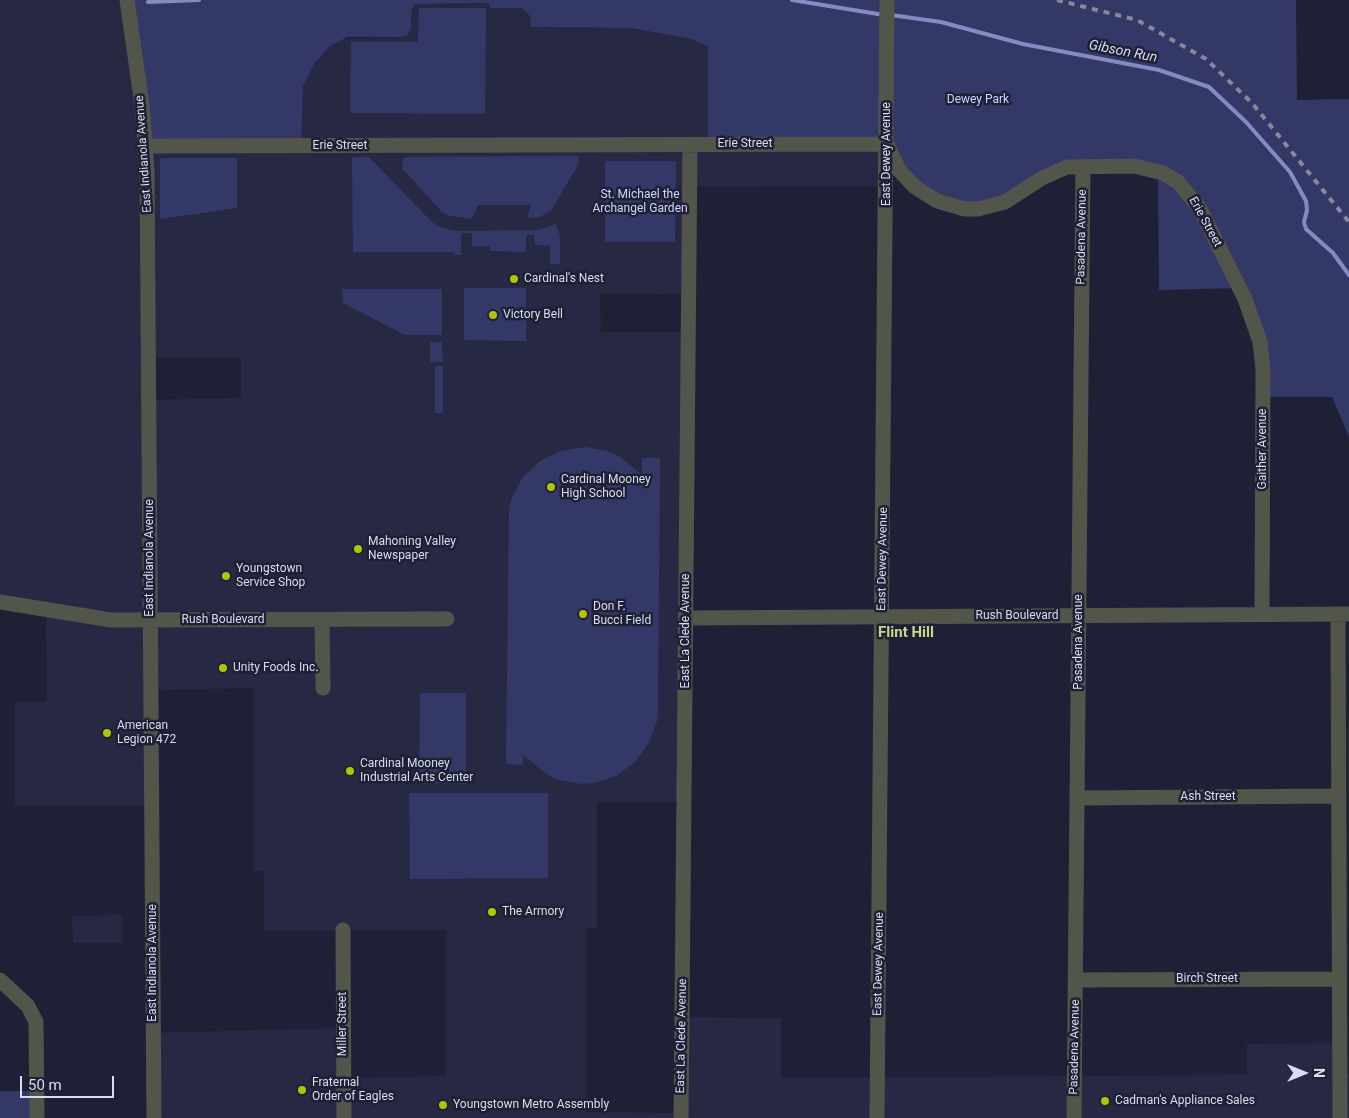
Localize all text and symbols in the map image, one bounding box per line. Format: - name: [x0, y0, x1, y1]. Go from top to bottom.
- water label: Gibson Run: [1087, 37, 1159, 67]
- park label: Dewey Park: [947, 93, 1009, 107]
- street label: East Indianola Avenue: [133, 95, 155, 213]
- street label: East Dewey Avenue: [880, 102, 894, 206]
- street label: Erie Street: [718, 137, 772, 151]
- street label: Erie Street: [313, 139, 367, 153]
- park label: St. Michael the Archangel Garden: [592, 188, 688, 216]
- street label: Pasadena Avenue: [1074, 189, 1090, 285]
- street label: Erie Street: [1185, 195, 1225, 249]
- place label: Cardinal's Nest: [524, 272, 604, 286]
- marker: Cardinal's Nest: [508, 273, 520, 285]
- place label: Victory Bell: [503, 308, 563, 322]
- marker: Victory Bell: [487, 309, 499, 321]
- street label: Gaither Avenue: [1256, 409, 1270, 489]
- place label: Cardinal Mooney High School: [561, 473, 651, 501]
- marker: Cardinal Mooney High School: [545, 481, 557, 493]
- street label: East Indianola Avenue: [143, 499, 157, 617]
- street label: East Dewey Avenue: [875, 507, 891, 611]
- place label: Mahoning Valley Newspaper: [368, 535, 456, 563]
- marker: Mahoning Valley Newspaper: [352, 543, 364, 555]
- place label: Youngstown Service Shop: [236, 562, 305, 590]
- marker: Youngstown Service Shop: [220, 570, 232, 582]
- street label: East La Clede Avenue: [679, 574, 693, 688]
- street label: Pasadena Avenue: [1072, 594, 1086, 690]
- place label: Don F. Bucci Field: [593, 600, 651, 628]
- marker: Don F. Bucci Field: [577, 608, 589, 620]
- street label: Rush Boulevard: [976, 609, 1058, 623]
- street label: Rush Boulevard: [182, 613, 264, 627]
- district label: Flint Hill: [878, 624, 934, 642]
- place label: Unity Foods Inc.: [233, 661, 318, 675]
- marker: Unity Foods Inc.: [217, 662, 229, 674]
- place label: American Legion 472: [117, 719, 176, 747]
- marker: American Legion 472: [101, 727, 113, 739]
- place label: Cardinal Mooney Industrial Arts Center: [360, 757, 473, 785]
- marker: Cardinal Mooney Industrial Arts Center: [344, 765, 356, 777]
- street label: Ash Street: [1180, 790, 1236, 804]
- street label: East Indianola Avenue: [146, 904, 160, 1022]
- place label: The Armory: [502, 905, 564, 919]
- marker: The Armory: [486, 906, 498, 918]
- street label: East Dewey Avenue: [871, 912, 887, 1016]
- street label: Birch Street: [1176, 972, 1238, 986]
- street label: East La Clede Avenue: [674, 978, 690, 1094]
- street label: Miller Street: [336, 992, 350, 1056]
- street label: Pasadena Avenue: [1067, 999, 1083, 1095]
- north arrow: [1279, 1048, 1329, 1098]
- scale bar: [22, 1066, 116, 1098]
- text: N: [1311, 1068, 1327, 1078]
- text: 50 m: [28, 1076, 62, 1094]
- place label: Fraternal Order of Eagles: [312, 1076, 394, 1104]
- marker: Fraternal Order of Eagles: [296, 1084, 308, 1096]
- place label: Cadman's Appliance Sales: [1115, 1094, 1255, 1108]
- marker: Cadman's Appliance Sales: [1099, 1095, 1111, 1107]
- place label: Youngstown Metro Assembly: [453, 1098, 609, 1112]
- marker: Youngstown Metro Assembly: [437, 1099, 449, 1111]

